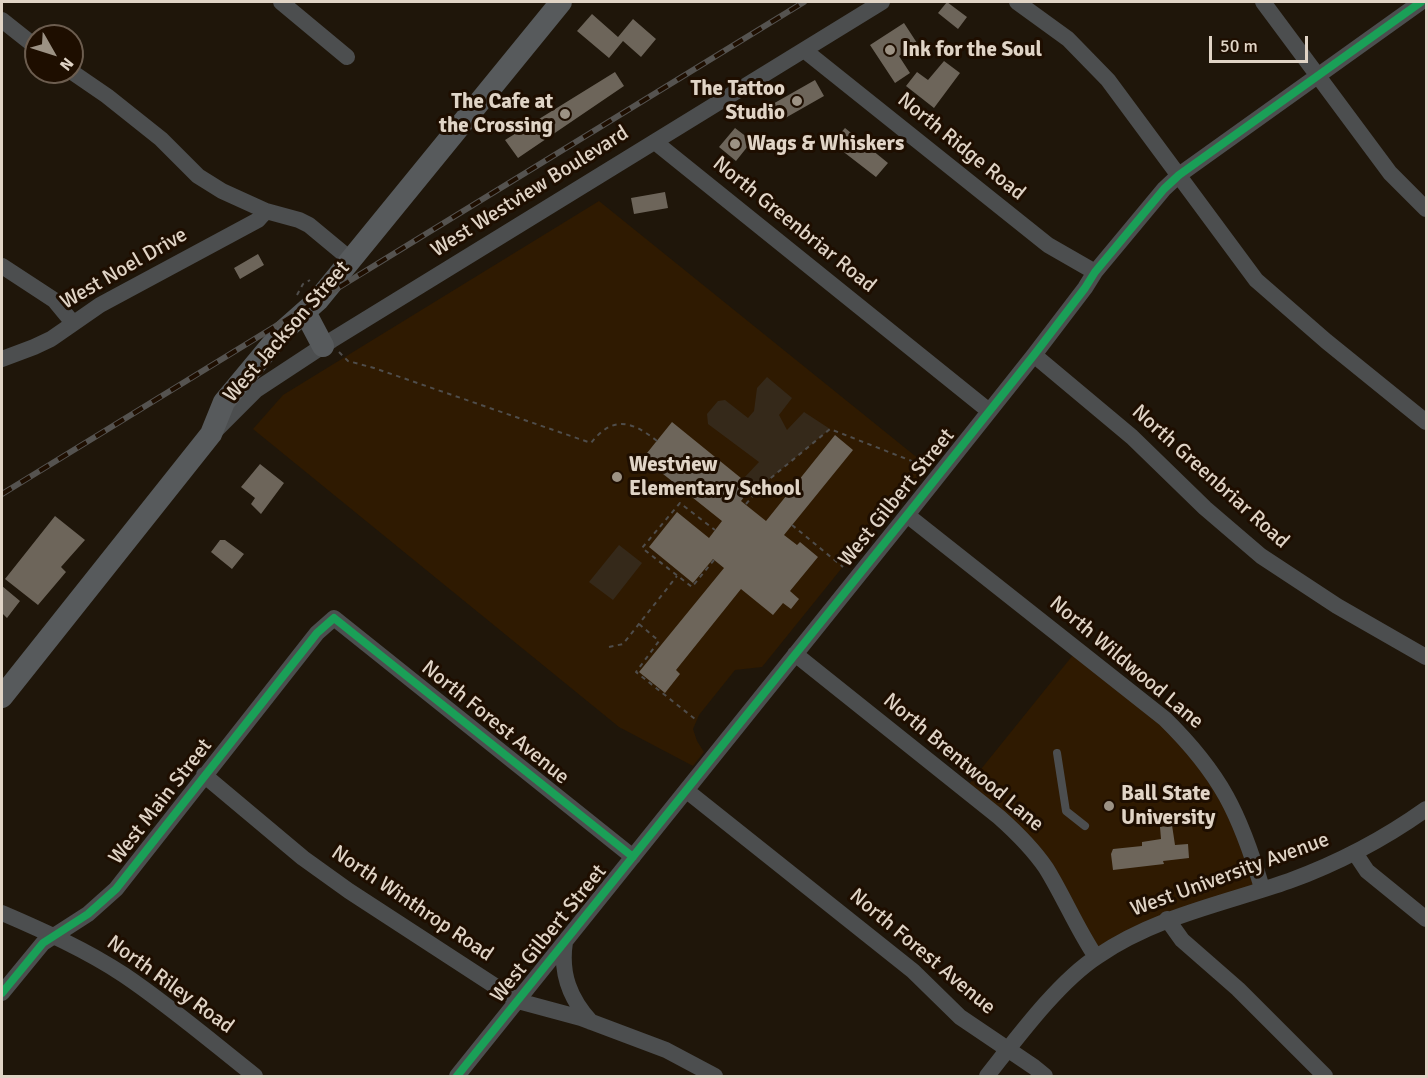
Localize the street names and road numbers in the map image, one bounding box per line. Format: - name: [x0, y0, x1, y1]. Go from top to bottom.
- street label: North Ridge Road: [892, 88, 1030, 206]
- street label: West Westview Boulevard: [427, 121, 633, 263]
- street label: North Greenbriar Road: [707, 151, 881, 299]
- street label: West Noel Drive: [56, 223, 192, 315]
- street label: West Jackson Street: [219, 256, 355, 408]
- street label: North Greenbriar Road: [1126, 400, 1294, 554]
- street label: West Gilbert Street: [834, 424, 960, 572]
- street label: North Wildwood Lane: [1044, 591, 1208, 735]
- street label: North Forest Avenue: [416, 656, 574, 790]
- street label: North Brentwood Lane: [878, 688, 1048, 838]
- street label: West Main Street: [104, 734, 218, 870]
- street label: West University Avenue: [1127, 827, 1333, 923]
- street label: North Winthrop Road: [326, 841, 498, 967]
- street label: West Gilbert Street: [486, 860, 612, 1008]
- street label: North Forest Avenue: [844, 884, 1000, 1020]
- street label: North Riley Road: [102, 931, 238, 1039]

